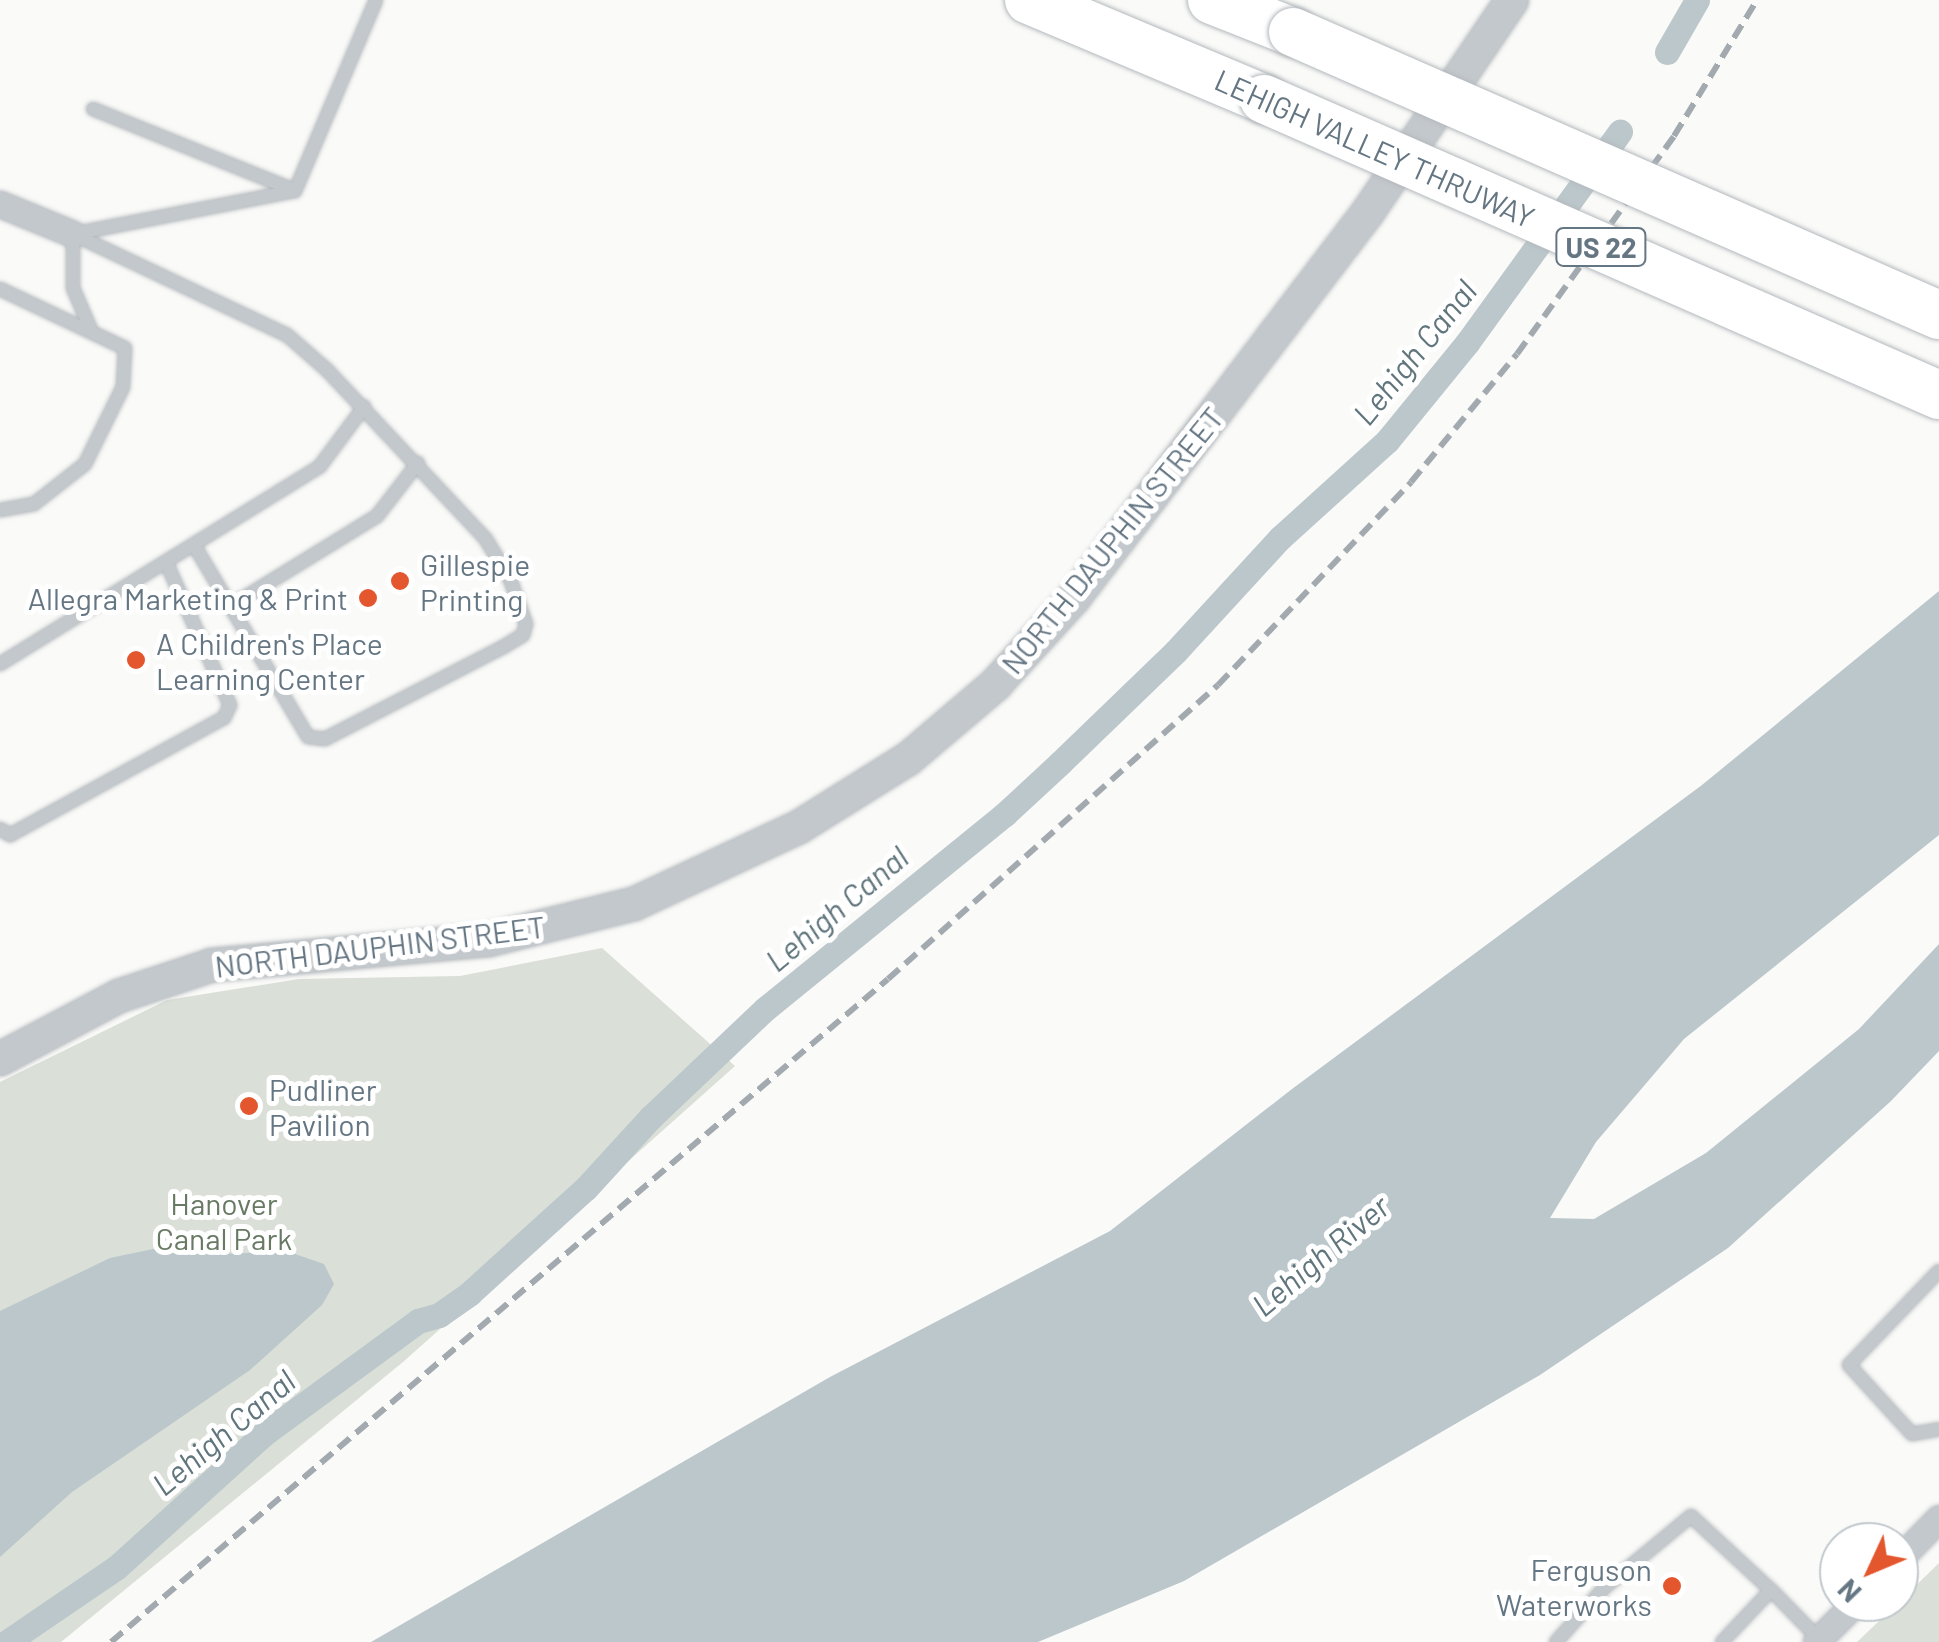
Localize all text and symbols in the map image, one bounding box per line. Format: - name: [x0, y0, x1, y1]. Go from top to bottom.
- street label: LEHIGH VALLEY THRUWAY: [1210, 61, 1540, 235]
- road number: US 22: [1554, 224, 1648, 270]
- water label: Lehigh Canal: [1344, 272, 1484, 432]
- street label: NORTH DAUPHIN STREET: [993, 400, 1231, 680]
- place label: Gillespie Printing: [420, 546, 530, 616]
- marker: Gillespie Printing: [389, 570, 411, 592]
- place label: Allegra Marketing & Print: [28, 580, 348, 616]
- marker: Allegra Marketing & Print: [357, 587, 379, 609]
- place label: A Children's Place Learning Center: [156, 625, 383, 696]
- marker: A Children's Place Learning Center: [125, 649, 147, 671]
- water label: Lehigh Canal: [757, 837, 915, 979]
- street label: NORTH DAUPHIN STREET: [213, 908, 547, 984]
- place label: Pudliner Pavilion: [269, 1071, 377, 1142]
- marker: Pudliner Pavilion: [238, 1095, 260, 1117]
- park label: Hanover Canal Park: [156, 1185, 292, 1256]
- water label: Lehigh River: [1244, 1186, 1396, 1324]
- water label: Lehigh Canal: [144, 1361, 302, 1503]
- north arrow: [1819, 1522, 1919, 1622]
- place label: Ferguson Waterworks: [1496, 1551, 1652, 1622]
- text: N: [1830, 1573, 1868, 1610]
- marker: Ferguson Waterworks: [1661, 1575, 1683, 1597]

